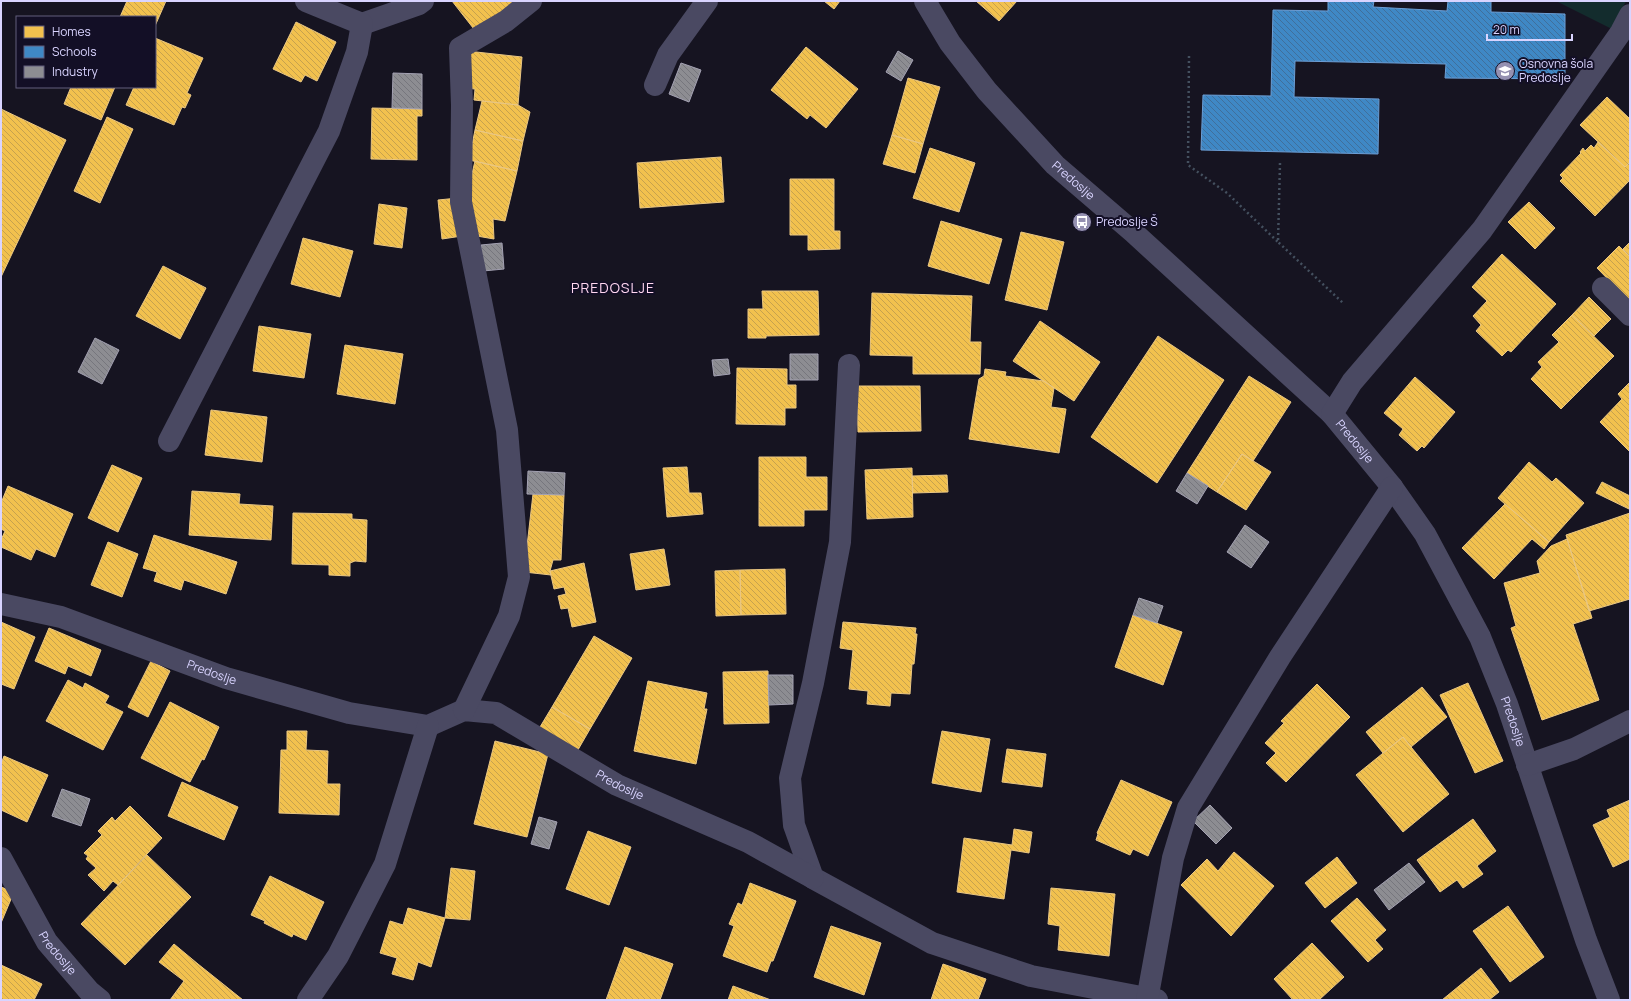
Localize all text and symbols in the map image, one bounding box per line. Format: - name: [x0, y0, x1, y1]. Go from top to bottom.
- legend: [16, 16, 156, 88]
- scale bar: [1487, 16, 1572, 42]
- text: 20 m: [1493, 21, 1520, 38]
- text: Homes: [52, 23, 91, 40]
- text: Schools: [52, 43, 96, 60]
- place label: Osnovna šola Predoslje: [1519, 55, 1593, 86]
- school or university icon: Osnovna šola Predoslje: [1494, 60, 1516, 82]
- text: Industry: [52, 63, 98, 80]
- street label: Predoslje: [1048, 157, 1099, 204]
- bus stop icon: Predoslje Š: [1071, 211, 1093, 233]
- place label: Predoslje Š: [1096, 213, 1158, 230]
- district label: PREDOSLJE: [571, 278, 655, 297]
- street label: Predoslje: [1332, 416, 1378, 467]
- street label: Predoslje: [185, 655, 239, 689]
- street label: Predoslje: [1497, 694, 1530, 749]
- street label: Predoslje: [593, 765, 647, 804]
- street label: Predoslje: [35, 928, 81, 978]

